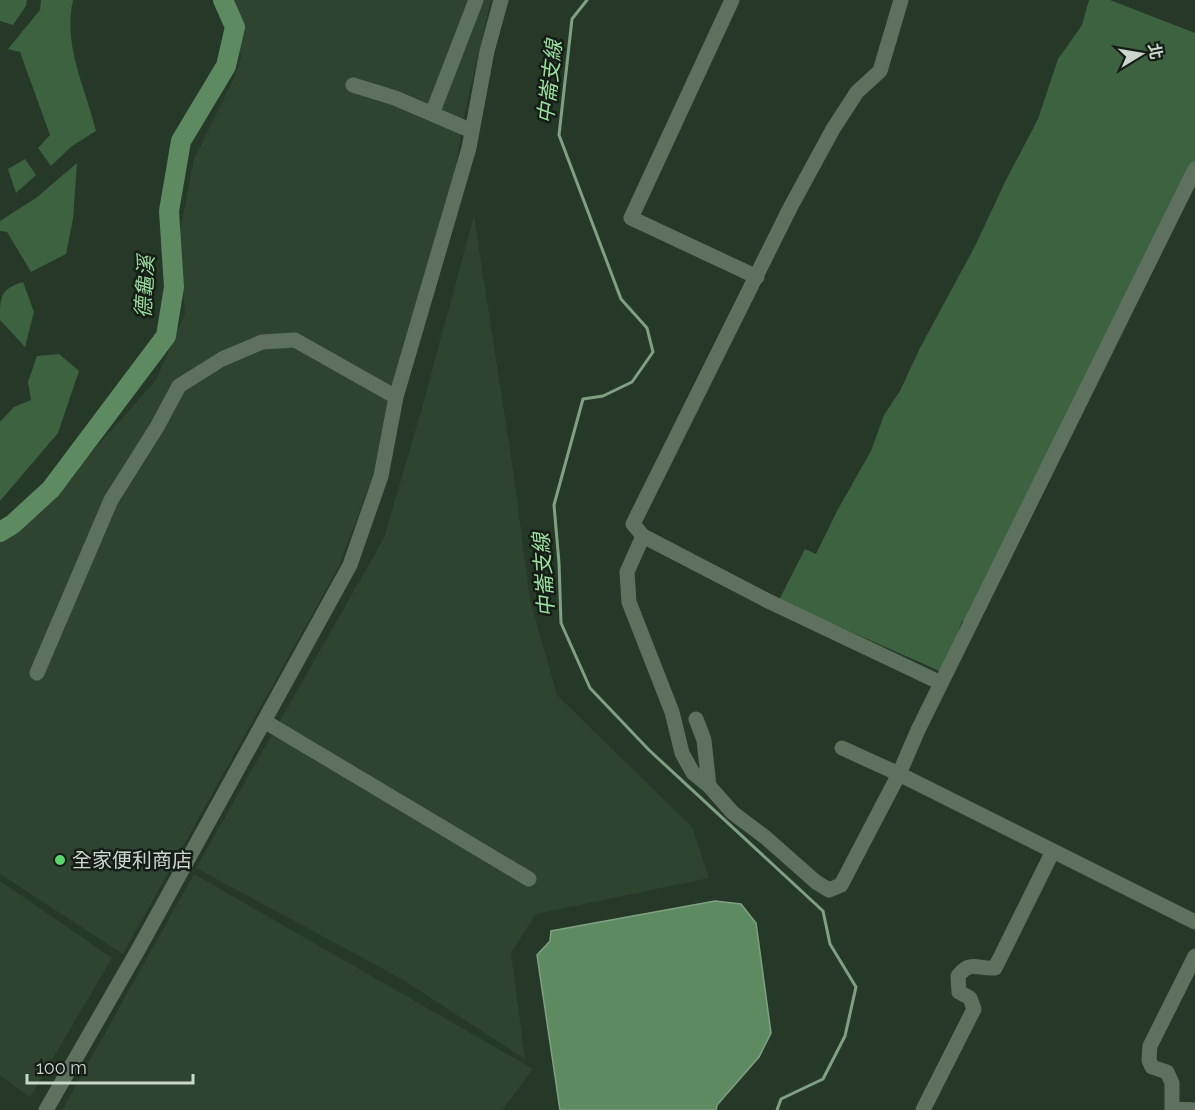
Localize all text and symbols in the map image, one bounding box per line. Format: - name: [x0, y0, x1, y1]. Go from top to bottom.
- north arrow: [1111, 24, 1171, 84]
- water label: 中崙支線: [533, 37, 567, 125]
- text: 北: [1144, 42, 1166, 61]
- water label: 德龜溪: [130, 252, 159, 319]
- water label: 中崙支線: [528, 530, 559, 618]
- place label: 全家便利商店: [72, 848, 192, 872]
- marker: 全家便利商店: [53, 853, 67, 867]
- scale bar: [27, 1047, 194, 1085]
- text: 100 m: [36, 1057, 87, 1078]

